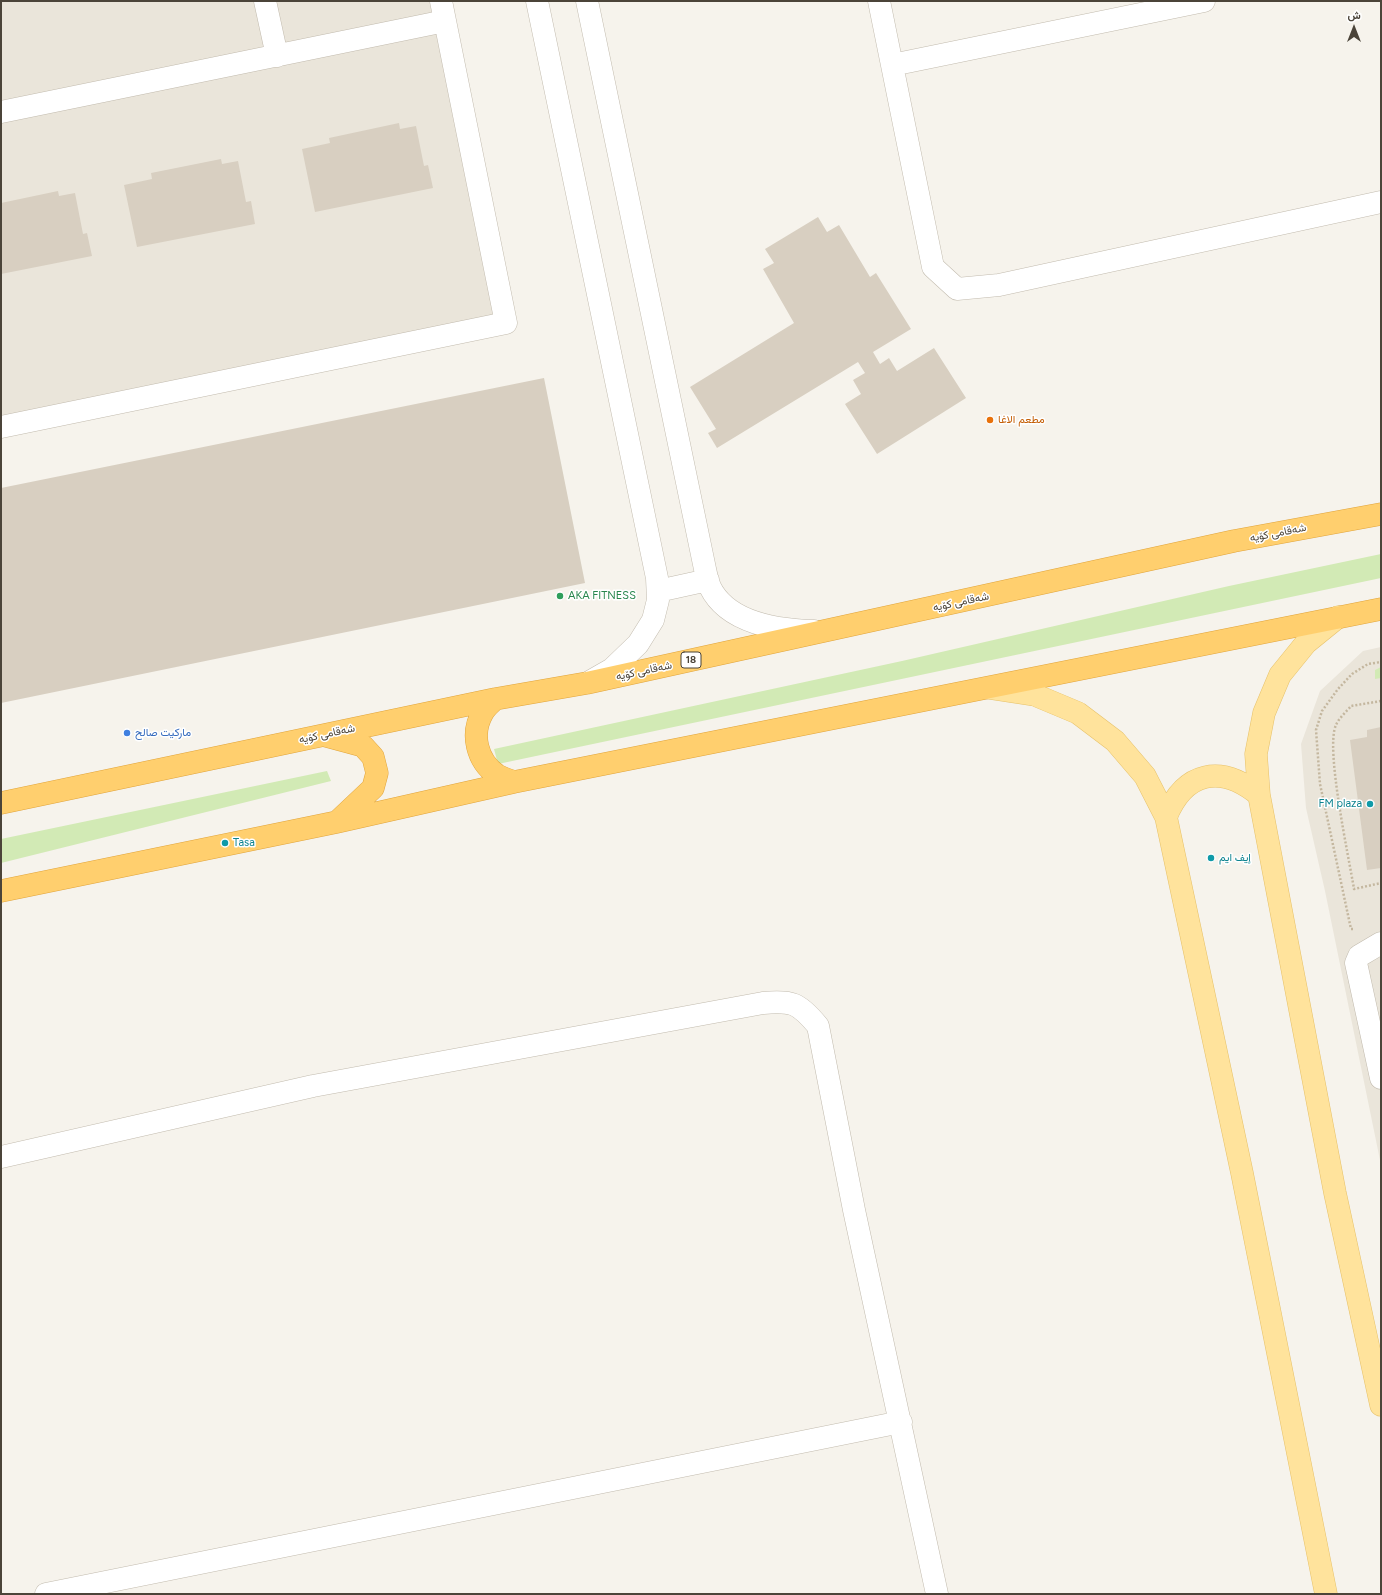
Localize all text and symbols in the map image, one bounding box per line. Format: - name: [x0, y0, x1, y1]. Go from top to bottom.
- north arrow: [1334, 8, 1374, 48]
- text: ش: [1347, 9, 1361, 22]
- place label: مطعم الاغا: [998, 413, 1045, 427]
- marker: مطعم الاغا: [985, 415, 995, 425]
- street label: شەقامی کۆیە: [1249, 521, 1307, 545]
- place label: AKA FITNESS: [568, 589, 636, 603]
- street label: شەقامی کۆیە: [932, 590, 990, 614]
- marker: AKA FITNESS: [555, 591, 565, 601]
- road number: 18: [681, 652, 701, 668]
- street label: شەقامی کۆیە: [615, 659, 673, 683]
- street label: شەقامی کۆیە: [298, 722, 356, 746]
- place label: ماركيت صالح: [135, 726, 191, 740]
- marker: ماركيت صالح: [122, 728, 132, 738]
- place label: FM plaza: [1318, 797, 1362, 811]
- marker: FM plaza: [1365, 799, 1375, 809]
- place label: Tasa: [233, 836, 255, 850]
- marker: Tasa: [220, 838, 230, 848]
- place label: إيف ايم: [1219, 851, 1251, 865]
- marker: إيف ايم: [1206, 853, 1216, 863]

